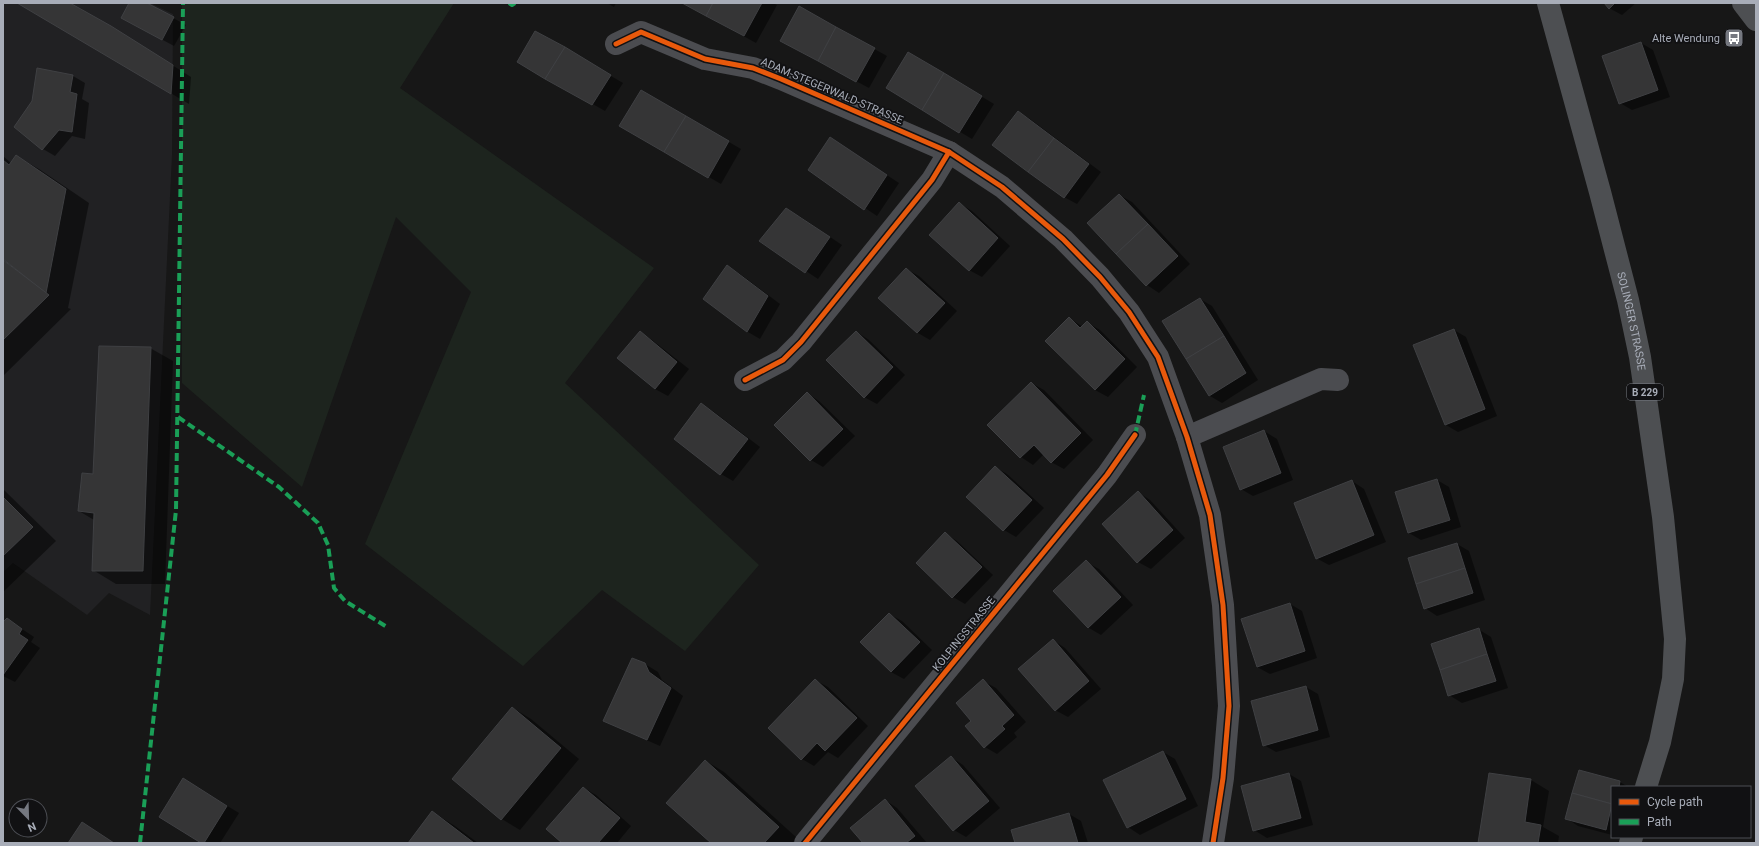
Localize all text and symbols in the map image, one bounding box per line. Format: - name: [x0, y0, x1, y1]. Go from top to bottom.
- bus stop icon: Alte Wendung: [1723, 27, 1745, 49]
- place label: Alte Wendung: [1652, 32, 1720, 45]
- street label: ADAM-STEGERWALD-STRASSE: [759, 55, 905, 127]
- street label: SOLINGER STRASSE: [1614, 270, 1648, 371]
- road number: B 229: [1627, 384, 1663, 400]
- street label: KOLPINGSTRASSE: [930, 594, 998, 674]
- legend: [1611, 786, 1751, 838]
- text: Cycle path: [1647, 795, 1703, 809]
- north arrow: [8, 798, 48, 838]
- text: Path: [1647, 815, 1672, 829]
- text: N: [25, 819, 38, 834]

